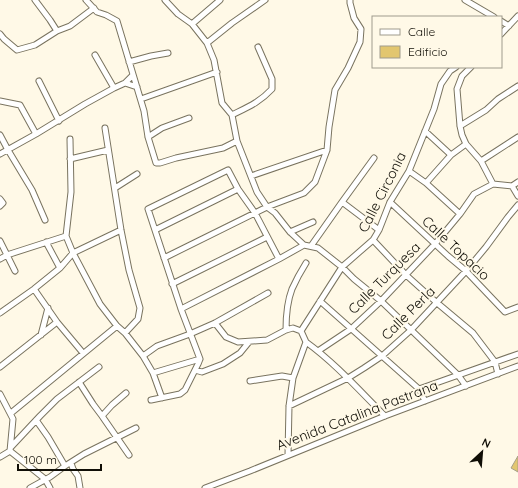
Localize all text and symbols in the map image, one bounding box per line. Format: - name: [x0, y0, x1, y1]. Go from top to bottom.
- legend: [372, 16, 502, 68]
- text: Calle: [408, 24, 436, 39]
- text: Edificio: [408, 44, 448, 59]
- street label: Calle Circonia: [354, 149, 410, 235]
- street label: Calle Topacio: [418, 212, 494, 284]
- street label: Calle Turquesa: [344, 238, 424, 318]
- street label: Calle Perla: [377, 282, 439, 344]
- street label: Avenida Catalina Pastrana: [274, 376, 440, 454]
- north arrow: [462, 432, 502, 472]
- text: N: [480, 435, 493, 451]
- scale bar: [18, 446, 101, 472]
- text: 100 m: [24, 452, 57, 467]

